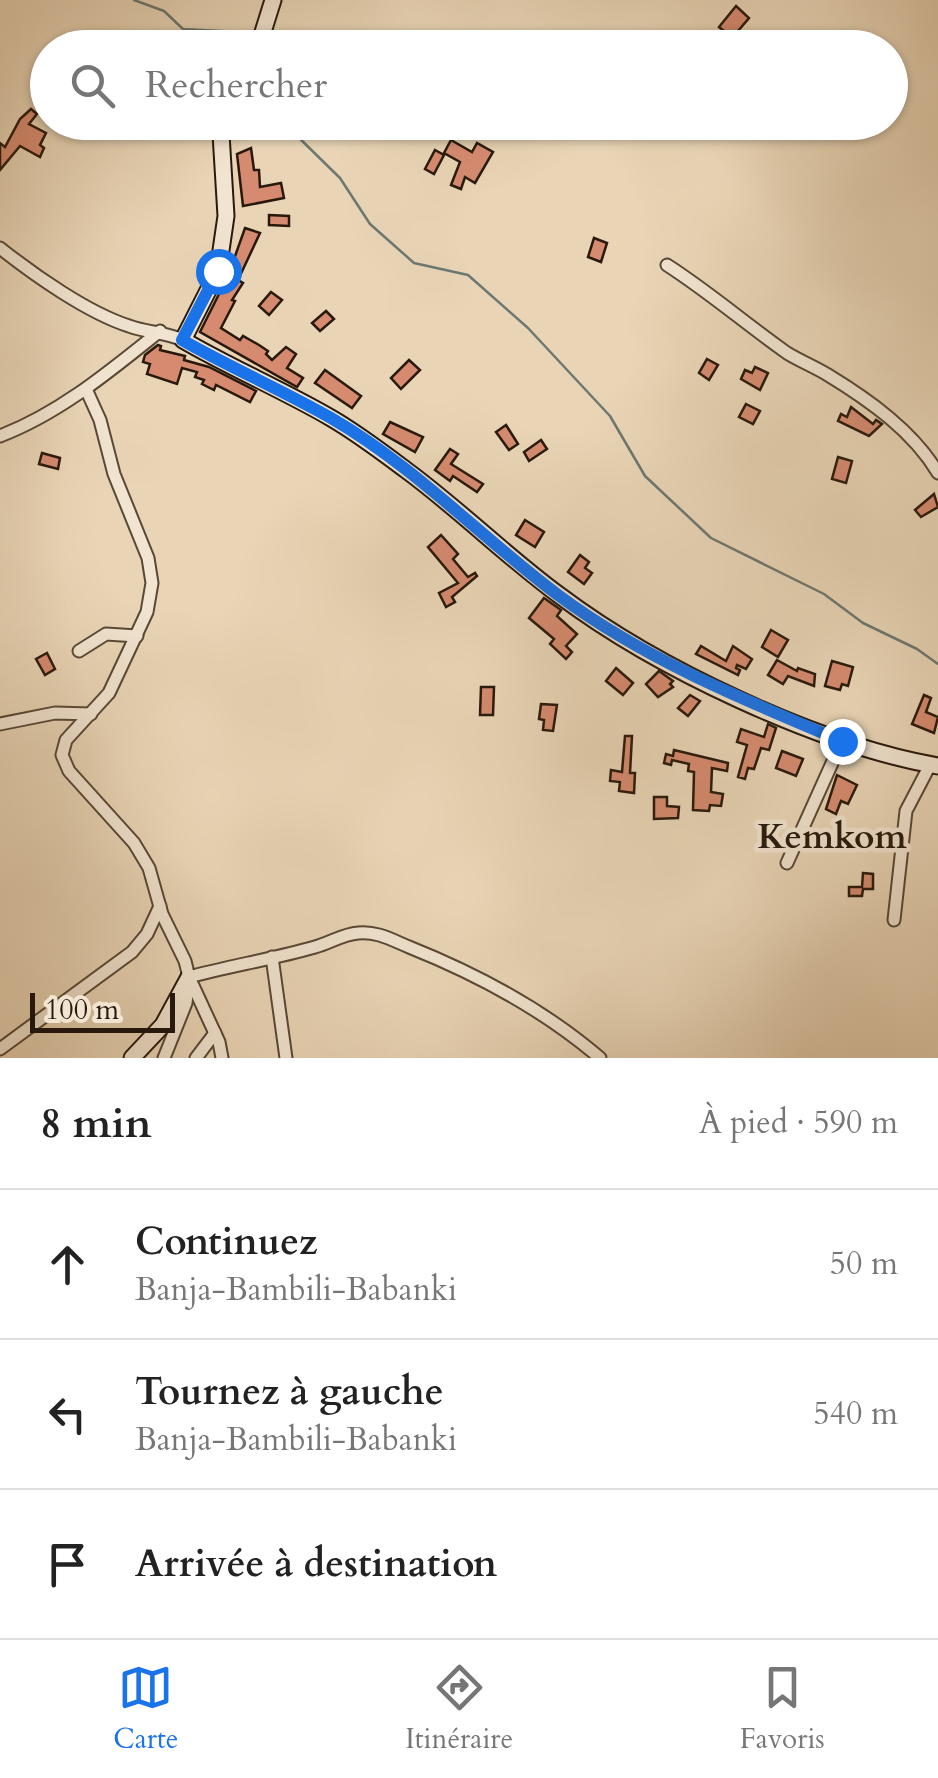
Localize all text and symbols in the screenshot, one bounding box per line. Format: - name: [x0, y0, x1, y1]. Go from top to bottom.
- search box: [30, 30, 908, 140]
- icon: search: [65, 58, 120, 113]
- text: Rechercher: [145, 59, 327, 111]
- route start: [196, 249, 242, 295]
- route end: [820, 719, 866, 765]
- district label: Kemkom: [757, 813, 907, 861]
- scale bar: [30, 988, 175, 1032]
- text: 100 m: [45, 991, 119, 1029]
- text: 8 min: [40, 1095, 152, 1152]
- text: À pied · 590 m: [699, 1101, 898, 1145]
- text: Continuez: [135, 1216, 318, 1268]
- icon: ahead: [40, 1237, 95, 1292]
- text: 50 m: [830, 1242, 898, 1286]
- text: Banja-Bambili-Babanki: [135, 1268, 457, 1312]
- text: Tournez à gauche: [135, 1366, 444, 1418]
- icon: left: [40, 1387, 95, 1442]
- text: 540 m: [813, 1392, 898, 1436]
- text: Banja-Bambili-Babanki: [135, 1418, 457, 1462]
- icon: arrive: [40, 1537, 95, 1592]
- text: Arrivée à destination: [135, 1538, 497, 1590]
- tab: Carte: [113, 1660, 179, 1758]
- tab: Itinéraire: [405, 1660, 513, 1758]
- tab: Favoris: [740, 1660, 825, 1758]

